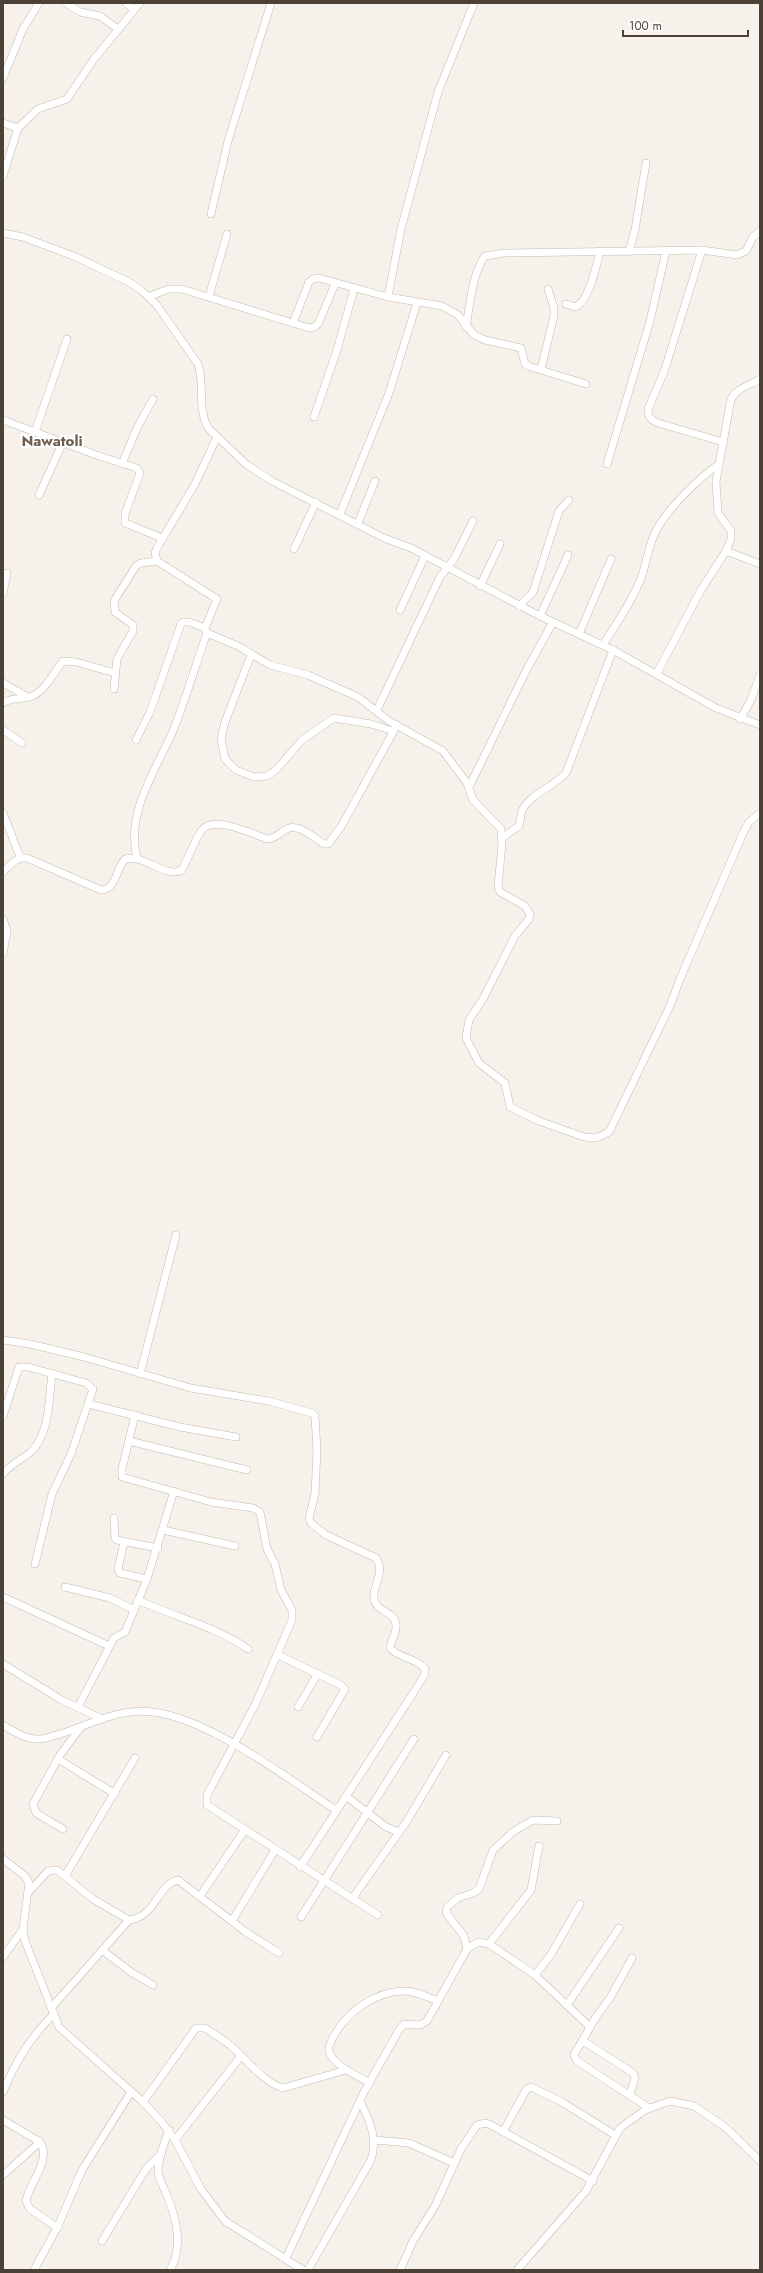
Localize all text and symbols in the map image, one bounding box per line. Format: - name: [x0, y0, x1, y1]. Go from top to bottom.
- scale bar: [623, 12, 748, 38]
- text: 100 m: [629, 17, 662, 35]
- district label: Nawatoli: [21, 430, 83, 452]

